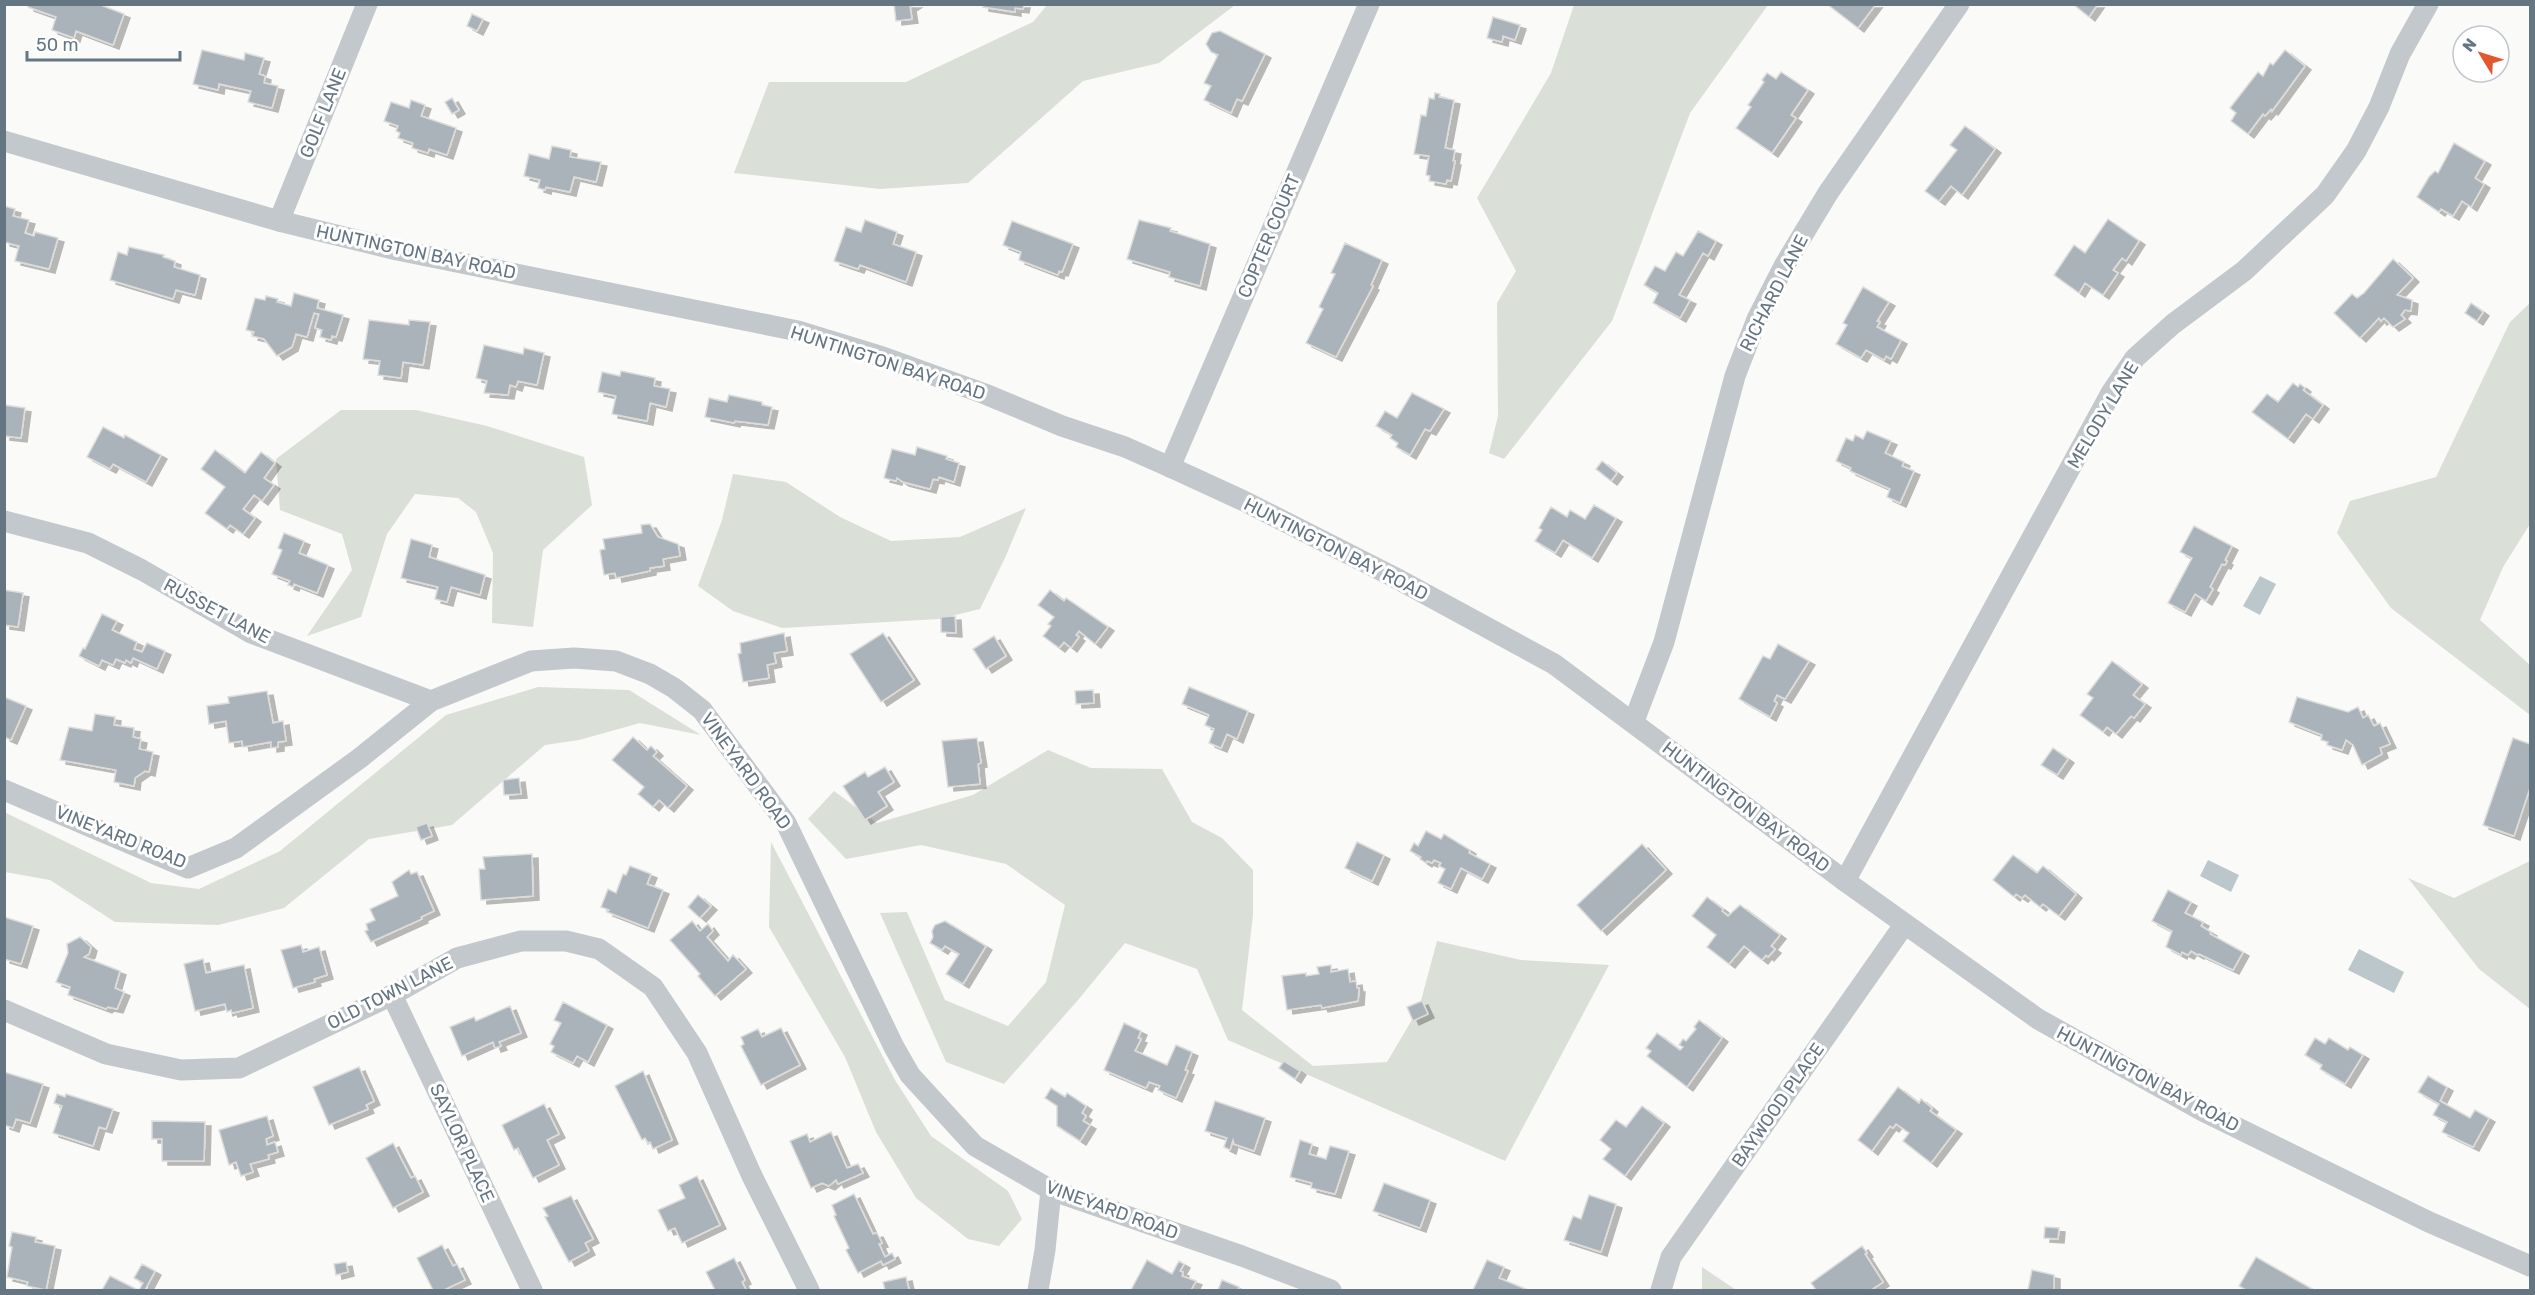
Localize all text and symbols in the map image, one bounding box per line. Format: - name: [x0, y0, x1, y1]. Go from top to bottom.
- scale bar: [27, 24, 180, 62]
- north arrow: [2451, 24, 2511, 84]
- text: 50 m: [36, 34, 79, 56]
- text: N: [2459, 35, 2481, 55]
- street label: GOLF LANE: [295, 65, 351, 161]
- street label: COPTER COURT: [1233, 171, 1305, 301]
- street label: HUNTINGTON BAY ROAD: [314, 220, 518, 284]
- street label: RICHARD LANE: [1735, 231, 1813, 355]
- street label: HUNTINGTON BAY ROAD: [788, 321, 988, 405]
- street label: MELODY LANE: [2063, 358, 2143, 472]
- street label: HUNTINGTON BAY ROAD: [1240, 493, 1432, 605]
- street label: RUSSET LANE: [160, 574, 274, 648]
- street label: VINEYARD ROAD: [696, 708, 796, 834]
- street label: HUNTINGTON BAY ROAD: [1658, 737, 1834, 877]
- street label: VINEYARD ROAD: [52, 801, 190, 873]
- street label: OLD TOWN LANE: [324, 952, 456, 1034]
- street label: HUNTINGTON BAY ROAD: [2053, 1022, 2243, 1136]
- street label: BAYWOOD PLACE: [1727, 1039, 1829, 1171]
- street label: SAYLOR PLACE: [425, 1080, 499, 1206]
- street label: VINEYARD ROAD: [1043, 1176, 1181, 1244]

